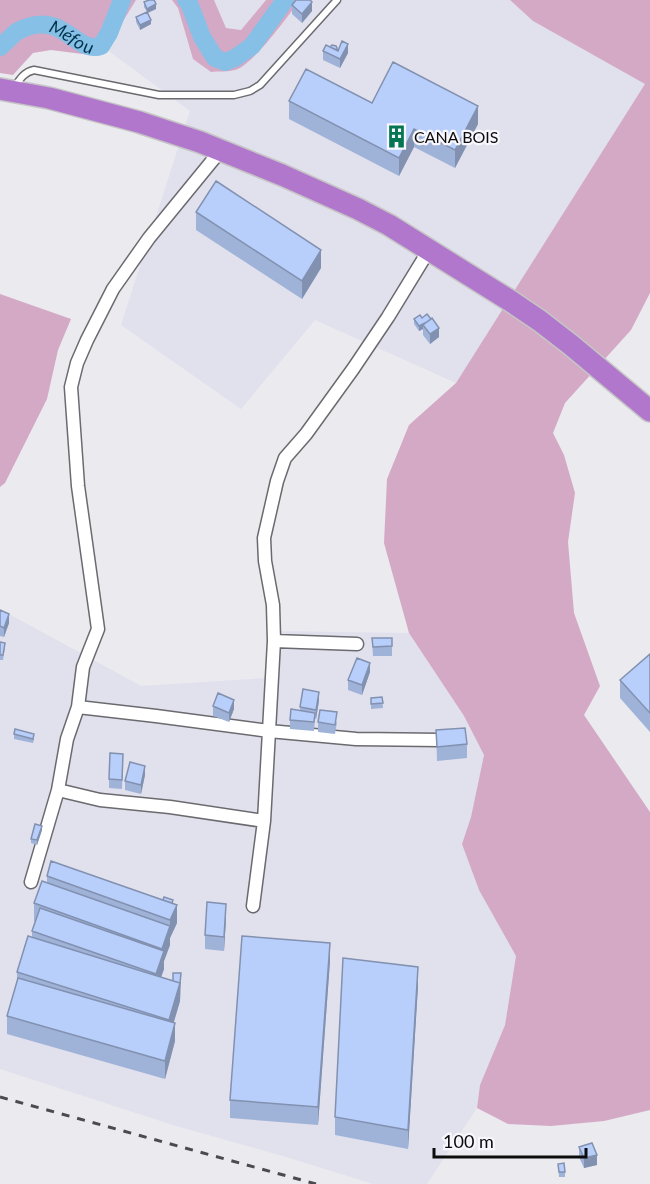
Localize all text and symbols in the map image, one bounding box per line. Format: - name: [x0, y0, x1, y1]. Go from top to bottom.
- water label: Méfou: [46, 15, 96, 58]
- building icon: CANA BOIS: [383, 123, 409, 149]
- place label: CANA BOIS: [414, 127, 498, 146]
- scale bar: [434, 1121, 586, 1159]
- text: 100 m: [443, 1130, 494, 1152]

